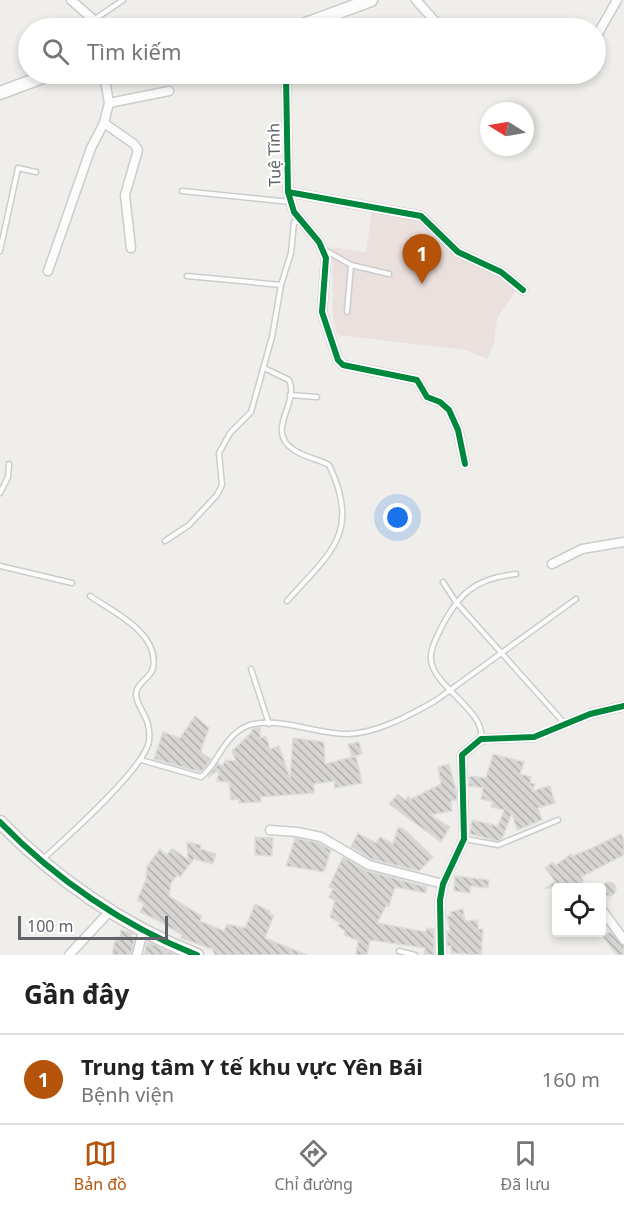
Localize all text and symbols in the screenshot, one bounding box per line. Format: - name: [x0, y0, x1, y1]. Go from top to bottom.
- search box: [18, 18, 606, 84]
- icon: search: [39, 35, 72, 68]
- text: Tìm kiếm: [87, 36, 182, 66]
- north arrow: [480, 102, 534, 156]
- street label: Tuệ Tĩnh: [262, 123, 286, 187]
- pin: 1: [402, 234, 442, 284]
- your location: [383, 503, 412, 532]
- map controls: [552, 883, 606, 937]
- button: locate: [552, 883, 606, 937]
- scale bar: [18, 913, 168, 940]
- text: 100 m: [27, 915, 74, 937]
- text: Gần đây: [24, 976, 129, 1012]
- text: Trung tâm Y tế khu vực Yên Bái: [81, 1051, 423, 1081]
- text: 1: [38, 1066, 49, 1093]
- text: 160 m: [542, 1066, 600, 1093]
- text: Bệnh viện: [81, 1081, 174, 1108]
- tab: Bản đồ: [74, 1137, 127, 1195]
- tab: Chỉ đường: [274, 1137, 353, 1195]
- tab: Đã lưu: [501, 1137, 550, 1195]

